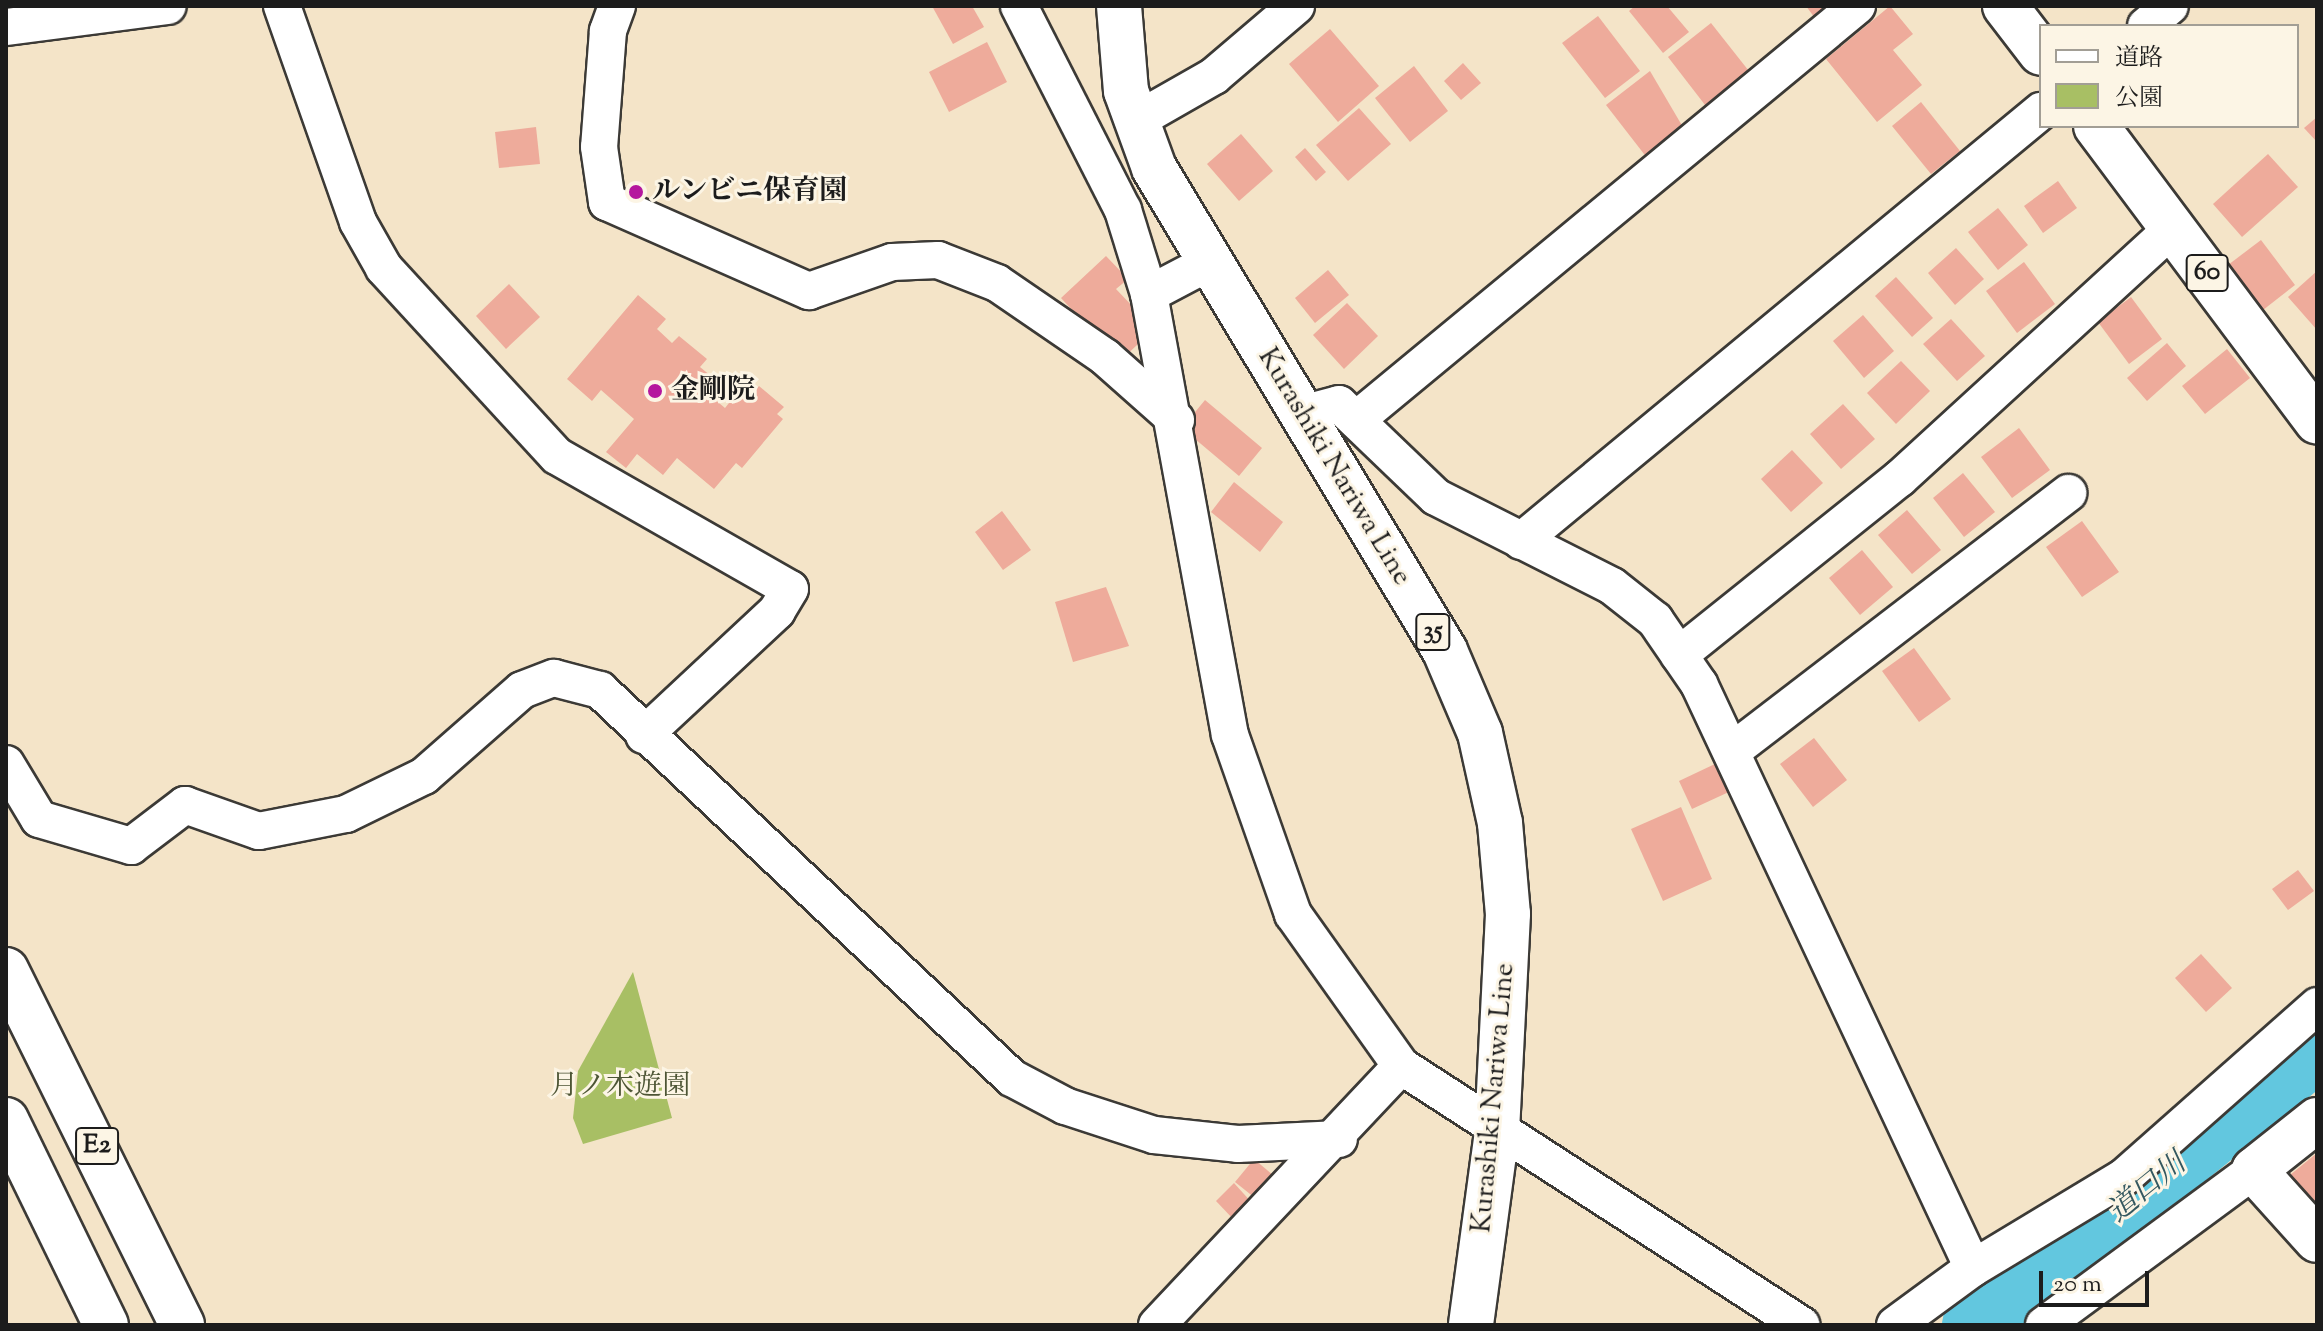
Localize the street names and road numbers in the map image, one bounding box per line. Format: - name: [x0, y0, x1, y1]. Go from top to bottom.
- road number: 60: [2185, 251, 2229, 295]
- street label: Kurashiki Nariwa Line: [1250, 342, 1418, 592]
- road number: 35: [1415, 610, 1451, 654]
- street label: Kurashiki Nariwa Line: [1465, 962, 1523, 1234]
- road number: E2: [75, 1124, 119, 1168]

